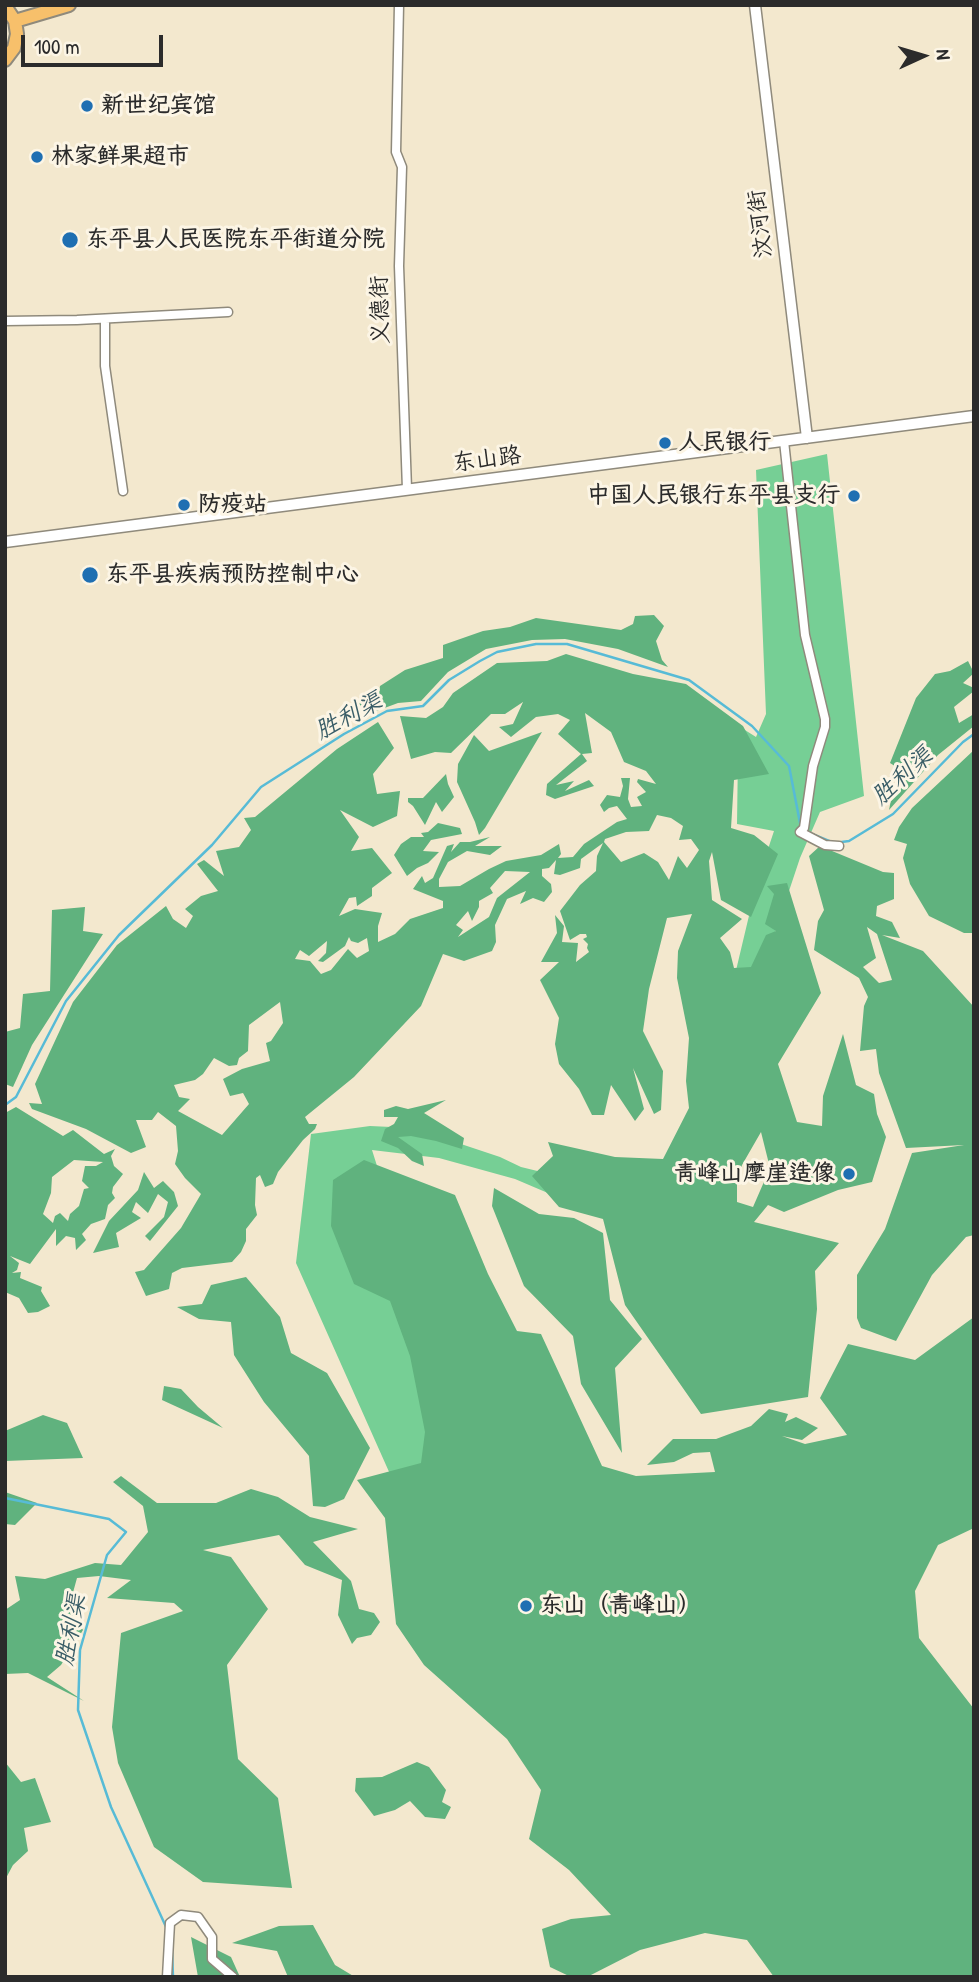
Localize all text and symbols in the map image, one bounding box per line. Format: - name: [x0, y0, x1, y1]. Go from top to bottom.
- scale bar: [24, 21, 166, 65]
- north arrow: [888, 21, 958, 91]
- text: 100 m: [34, 32, 80, 61]
- text: N: [931, 49, 957, 60]
- place label: 新世纪宾馆: [101, 92, 216, 120]
- marker: 新世纪宾馆: [79, 98, 95, 114]
- place label: 林家鲜果超市: [51, 143, 189, 171]
- marker: 林家鲜果超市: [29, 149, 45, 165]
- street label: 汶河街: [743, 188, 779, 260]
- place label: 东平县人民医院东平街道分院: [86, 226, 385, 254]
- marker: 东平县人民医院东平街道分院: [60, 230, 80, 250]
- street label: 义德街: [366, 275, 396, 345]
- place label: 人民银行: [679, 429, 771, 457]
- marker: 人民银行: [657, 435, 673, 451]
- street label: 东山路: [451, 442, 523, 478]
- place label: 中国人民银行东平县支行: [587, 482, 840, 510]
- marker: 中国人民银行东平县支行: [846, 488, 862, 504]
- place label: 防疫站: [198, 491, 267, 519]
- marker: 防疫站: [176, 497, 192, 513]
- place label: 东平县疾病预防控制中心: [106, 561, 359, 589]
- marker: 东平县疾病预防控制中心: [80, 565, 100, 585]
- water label: 胜利渠: [310, 687, 388, 747]
- water label: 胜利渠: [867, 742, 939, 812]
- place label: 青峰山摩崖造像: [674, 1160, 835, 1188]
- marker: 青峰山摩崖造像: [841, 1166, 857, 1182]
- water label: 胜利渠: [51, 1592, 93, 1668]
- place label: 东山（青峰山）: [540, 1592, 701, 1620]
- marker: 东山（青峰山）: [518, 1598, 534, 1614]

